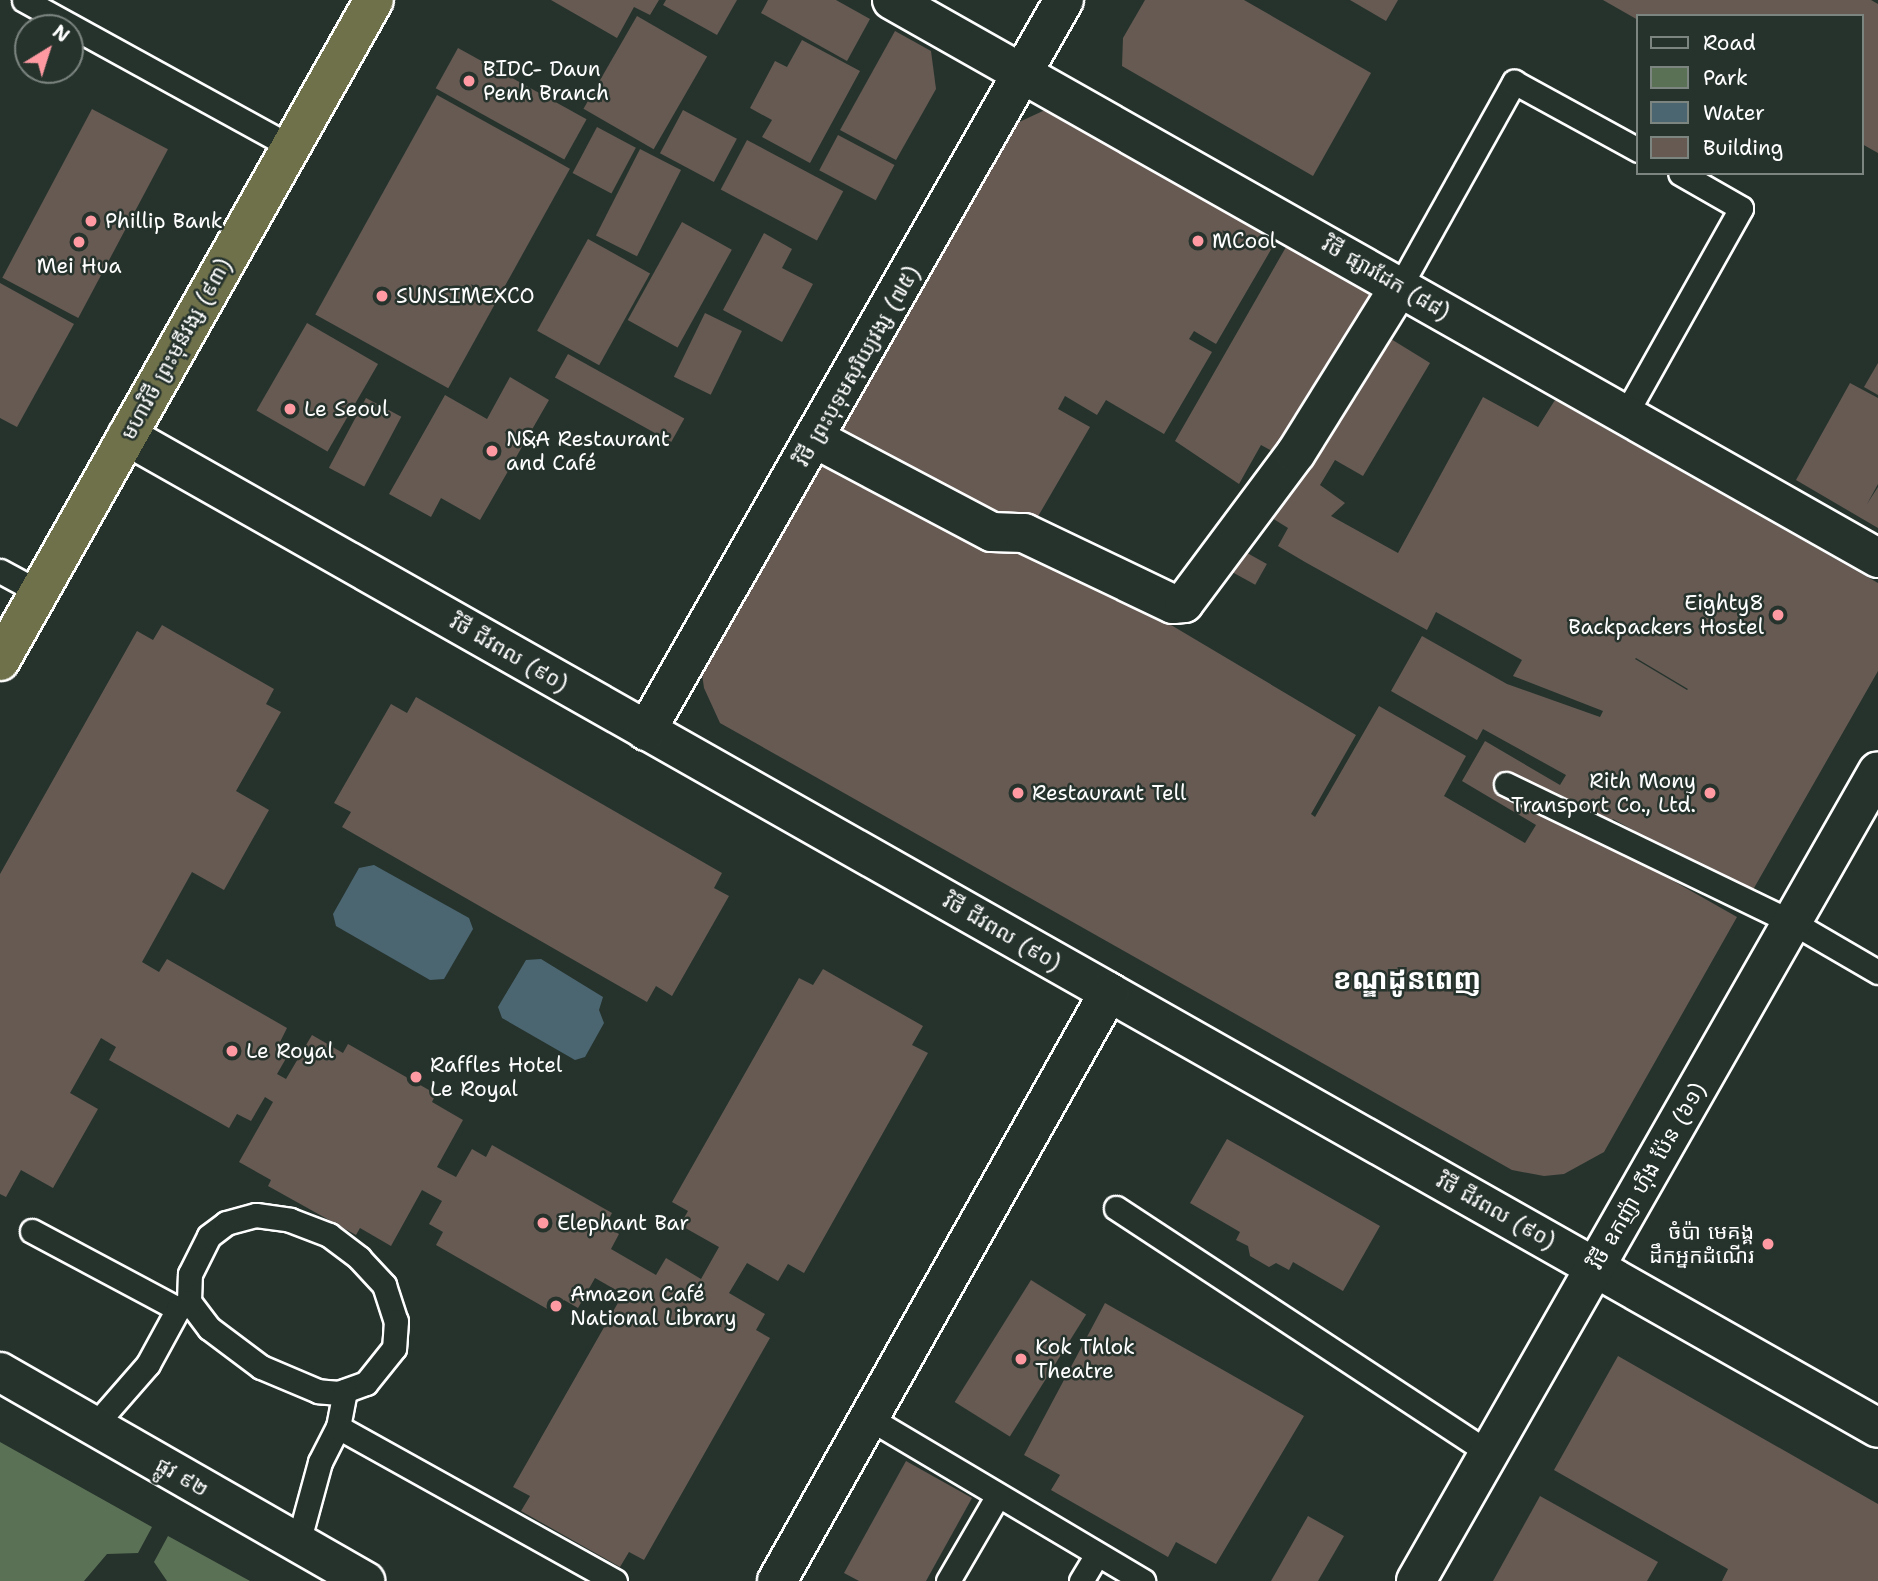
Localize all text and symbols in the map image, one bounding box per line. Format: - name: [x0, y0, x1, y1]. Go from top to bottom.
- north arrow: [14, 14, 84, 84]
- legend: [1636, 14, 1864, 175]
- text: N: [47, 19, 75, 48]
- text: Road: [1703, 29, 1756, 57]
- place label: BIDC- Daun Penh Branch: [483, 56, 609, 106]
- text: Park: [1703, 64, 1748, 92]
- marker: BIDC- Daun Penh Branch: [461, 73, 477, 89]
- text: Water: [1703, 99, 1765, 127]
- text: Building: [1703, 134, 1783, 162]
- place label: Phillip Bank: [105, 208, 223, 234]
- marker: Phillip Bank: [83, 213, 99, 229]
- place label: MCool: [1212, 228, 1276, 254]
- street label: វិថី ផ្សារដែក (៨៨): [1318, 231, 1454, 325]
- marker: MCool: [1190, 233, 1206, 249]
- marker: Mei Hua: [71, 234, 87, 250]
- place label: Mei Hua: [37, 253, 121, 279]
- street label: មហាវិថី ព្រះមុនីវង្ស (៩៣): [116, 254, 236, 444]
- street label: វិថី ព្រះបុទុមសុរិយ្យវង្ស (៧៥): [789, 261, 925, 471]
- place label: SUNSIMEXCO: [396, 283, 535, 309]
- marker: SUNSIMEXCO: [374, 288, 390, 304]
- place label: Le Seoul: [304, 396, 389, 422]
- marker: Le Seoul: [282, 401, 298, 417]
- place label: N&A Restaurant and Café: [506, 426, 670, 476]
- marker: N&A Restaurant and Café: [484, 443, 500, 459]
- place label: Eighty8 Backpackers Hostel: [1568, 590, 1764, 640]
- marker: Eighty8 Backpackers Hostel: [1770, 607, 1786, 623]
- street label: វិថី ជីវពល (៩០): [446, 609, 572, 697]
- place label: Rith Mony Transport Co., Ltd.: [1511, 768, 1696, 818]
- place label: Restaurant Tell: [1032, 780, 1186, 806]
- marker: Restaurant Tell: [1010, 785, 1026, 801]
- marker: Rith Mony Transport Co., Ltd.: [1702, 785, 1718, 801]
- street label: វិថី ជីវពល (៩០): [939, 888, 1065, 976]
- district label: ខណ្ឌដូនពេញ: [1333, 962, 1481, 996]
- place label: Le Royal: [246, 1038, 334, 1064]
- marker: Le Royal: [224, 1043, 240, 1059]
- place label: Raffles Hotel Le Royal: [430, 1052, 562, 1102]
- marker: Raffles Hotel Le Royal: [408, 1069, 424, 1085]
- street label: វិថី ឧកញ៉ា ហ៊ីង ប៉ែន (៦១): [1583, 1078, 1711, 1274]
- street label: វិថី ជីវពល (៩០): [1432, 1168, 1560, 1254]
- place label: Elephant Bar: [557, 1210, 689, 1236]
- marker: Elephant Bar: [535, 1215, 551, 1231]
- place label: ចំប៉ា មេគង្គ ដឹកអ្នកដំណើរ: [1649, 1219, 1754, 1269]
- marker: ចំប៉ា មេគង្គ ដឹកអ្នកដំណើរ: [1760, 1236, 1776, 1252]
- place label: Amazon Café National Library: [570, 1281, 736, 1331]
- marker: Amazon Café National Library: [548, 1298, 564, 1314]
- place label: Kok Thlok Theatre: [1035, 1334, 1135, 1384]
- marker: Kok Thlok Theatre: [1013, 1351, 1029, 1367]
- street label: ផ្លូវ ៩២: [151, 1452, 213, 1502]

